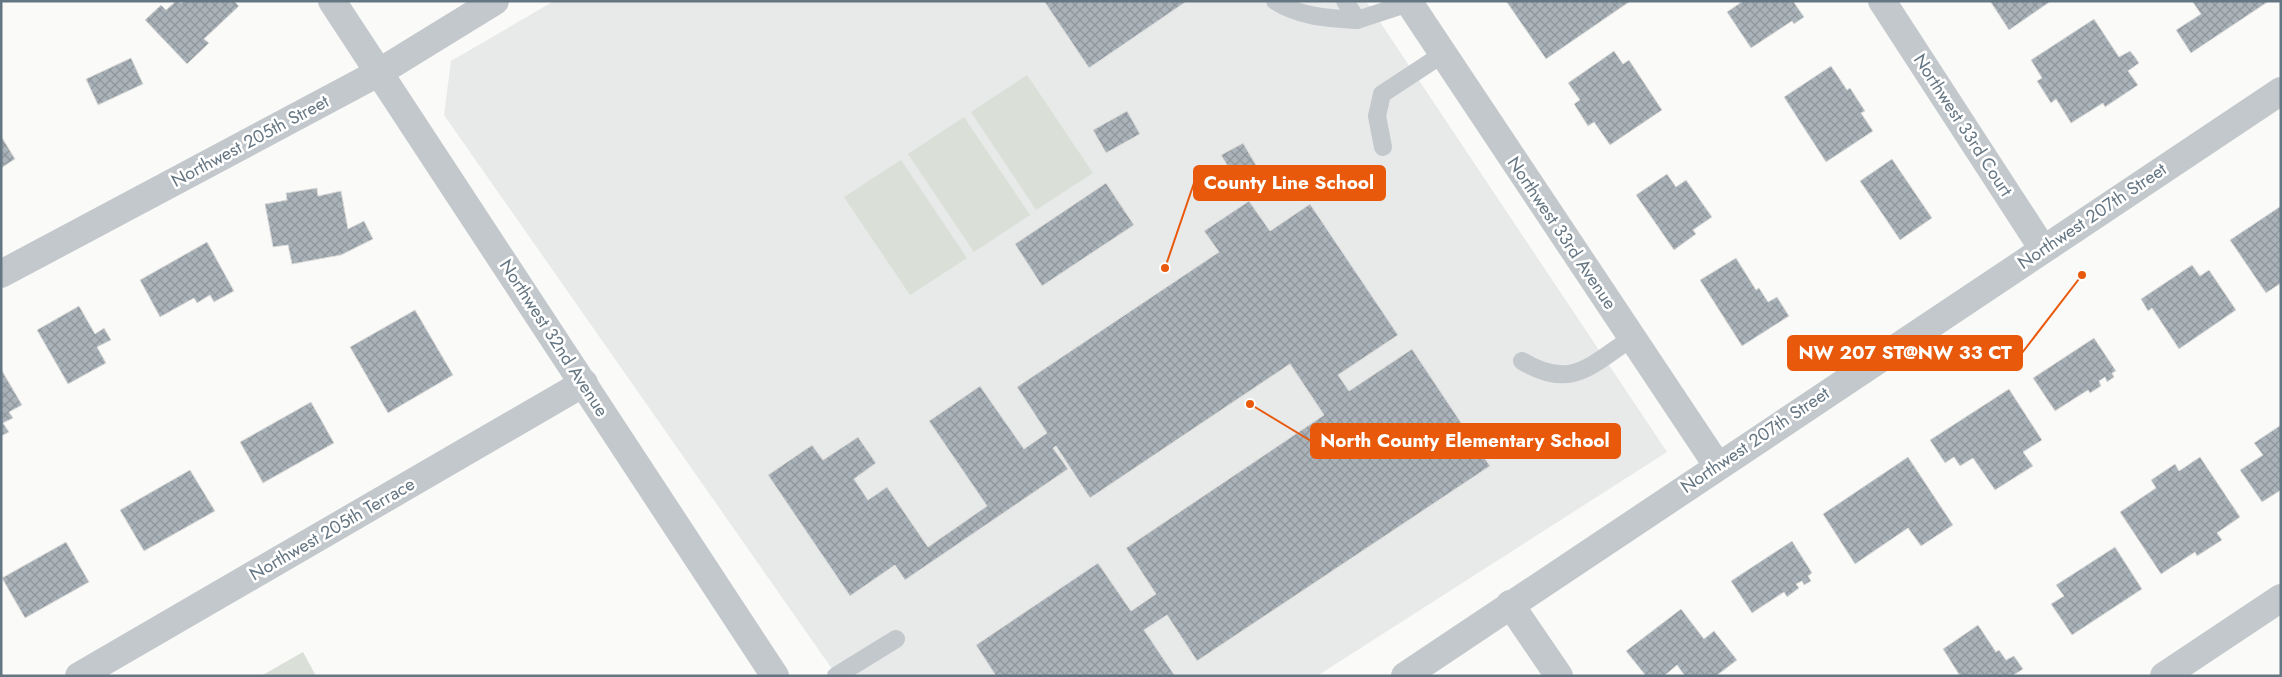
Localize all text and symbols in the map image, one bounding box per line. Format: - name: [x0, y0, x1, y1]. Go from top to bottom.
- street label: Northwest 33rd Court: [1907, 49, 2019, 202]
- street label: Northwest 205th Street: [167, 88, 334, 194]
- street label: Northwest 33rd Avenue: [1501, 151, 1623, 315]
- street label: Northwest 207th Street: [2012, 156, 2172, 276]
- callout: County Line School: [1194, 166, 1385, 200]
- text: County Line School: [1204, 169, 1374, 196]
- street label: Northwest 32nd Avenue: [493, 254, 615, 422]
- callout: NW 207 ST@NW 33 CT: [1788, 336, 2022, 370]
- text: NW 207 ST@NW 33 CT: [1798, 339, 2012, 366]
- street label: Northwest 207th Street: [1675, 380, 1835, 500]
- callout: North County Elementary School: [1311, 424, 1620, 458]
- text: North County Elementary School: [1320, 427, 1610, 454]
- street label: Northwest 205th Terrace: [245, 471, 419, 587]

